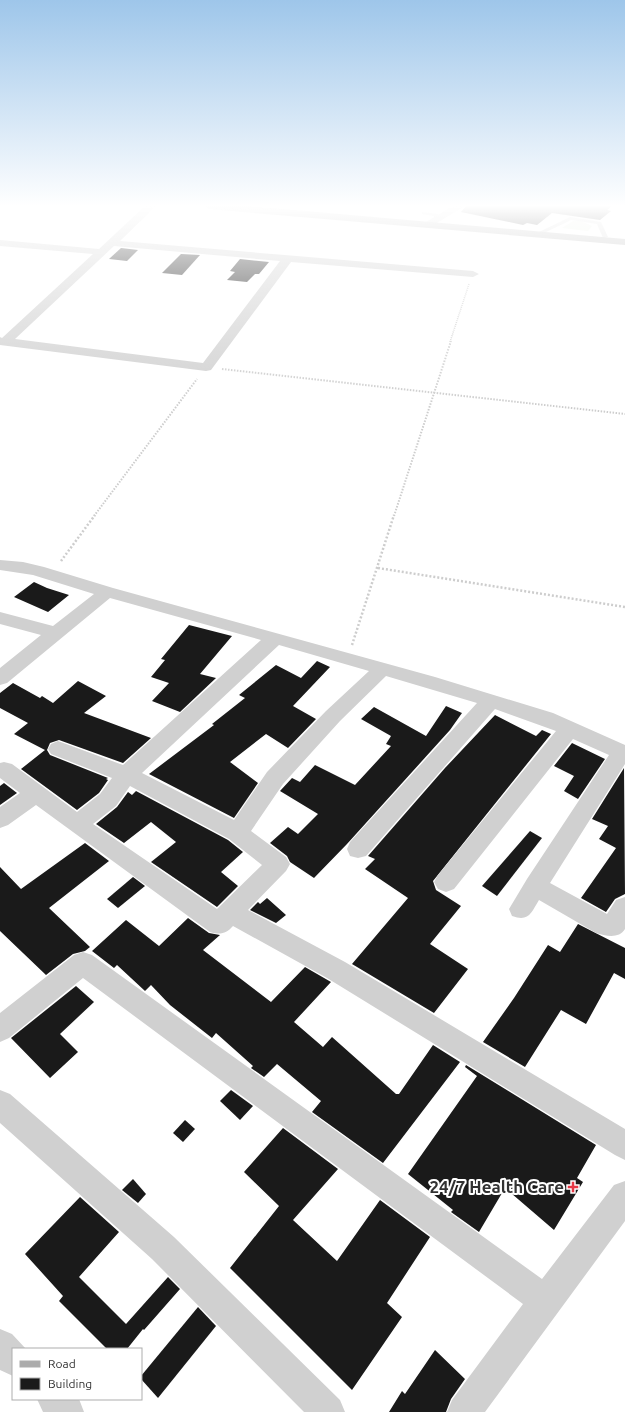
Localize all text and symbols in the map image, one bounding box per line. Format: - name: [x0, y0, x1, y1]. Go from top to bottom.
- place label: 24/7 Health Care: [429, 1177, 564, 1196]
- marker: 24/7 Health Care: [567, 1181, 579, 1193]
- legend: [12, 1348, 142, 1400]
- text: Road: [48, 1357, 76, 1370]
- text: Building: [48, 1377, 92, 1390]

